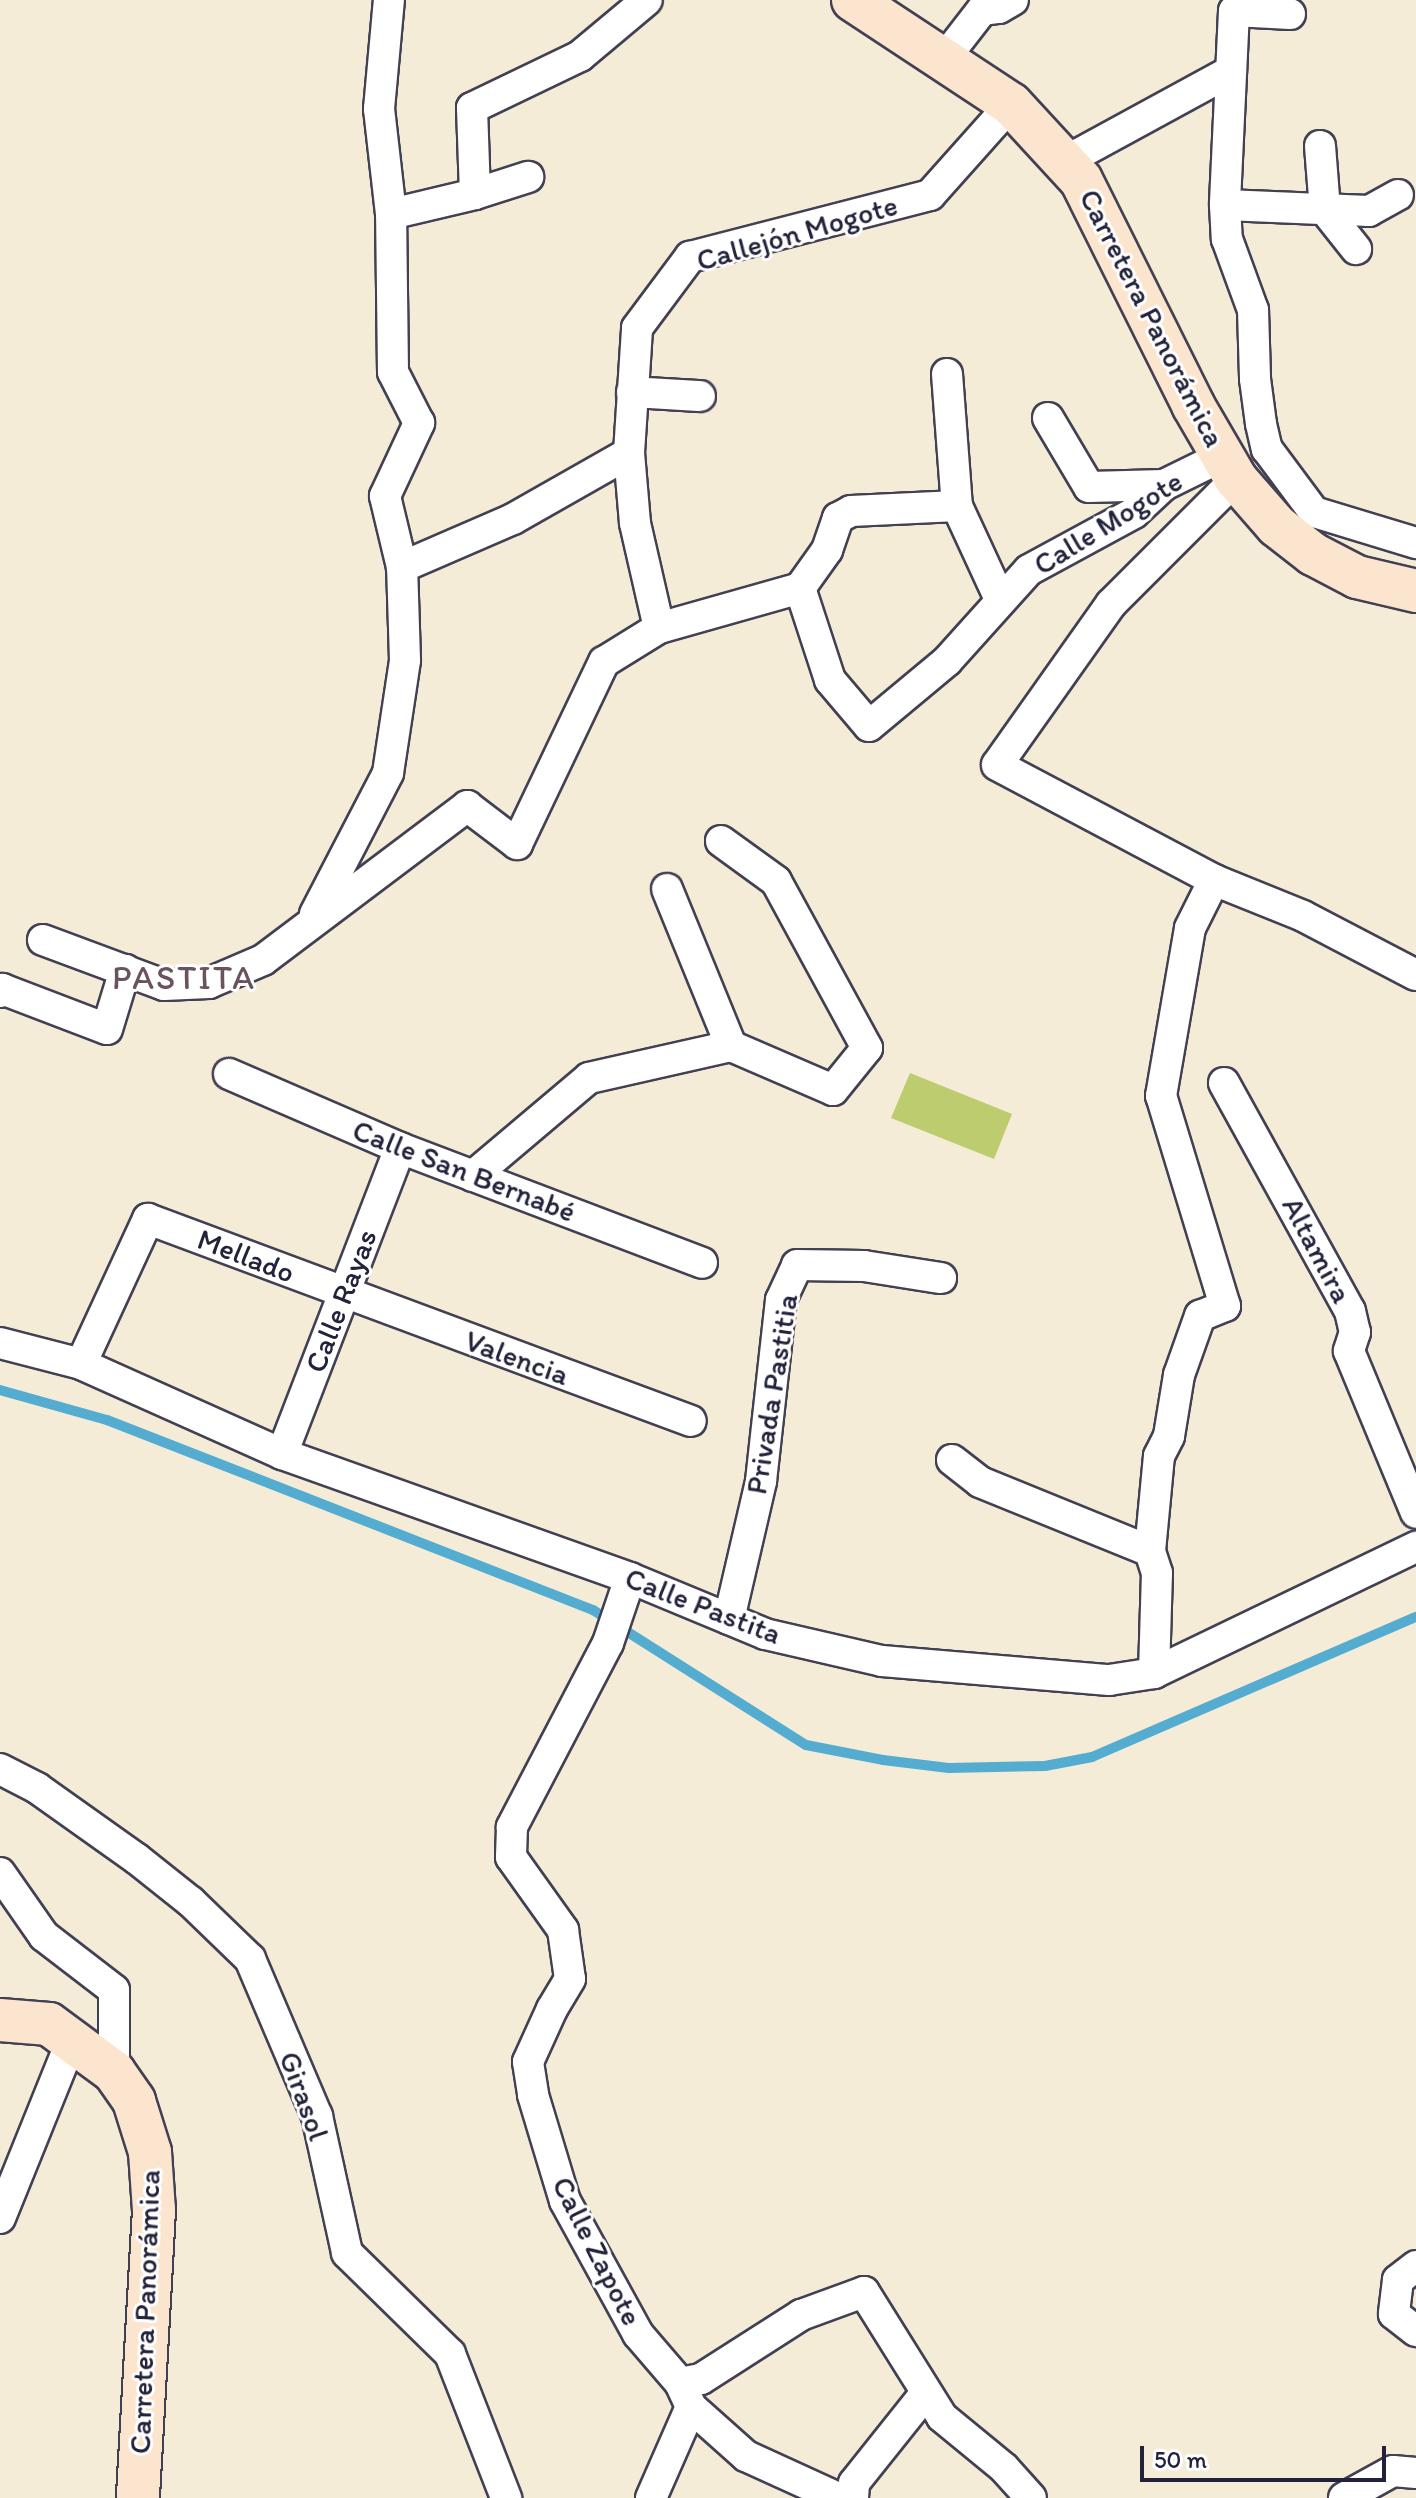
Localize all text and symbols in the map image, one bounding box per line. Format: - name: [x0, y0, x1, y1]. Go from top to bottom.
- street label: Carretera Panorámica: [1071, 182, 1233, 454]
- street label: Callejón Mogote: [692, 187, 902, 279]
- street label: Calle Mogote: [1027, 463, 1189, 583]
- district label: PASTITA: [113, 958, 255, 998]
- street label: Calle San Bernabé: [348, 1112, 580, 1230]
- street label: Altamira: [1274, 1191, 1360, 1309]
- street label: Mellado: [192, 1221, 300, 1291]
- street label: Calle Rayas: [298, 1225, 384, 1377]
- street label: Privada Pastitia: [738, 1291, 806, 1497]
- street label: Valencia: [460, 1323, 574, 1393]
- street label: Calle Pastita: [620, 1560, 786, 1652]
- street label: Girasol: [271, 2047, 337, 2145]
- street label: Carretera Panorámica: [122, 2168, 168, 2456]
- street label: Calle Zapote: [544, 2170, 650, 2332]
- scale bar: [1144, 2430, 1390, 2480]
- text: 50 m: [1154, 2445, 1207, 2474]

